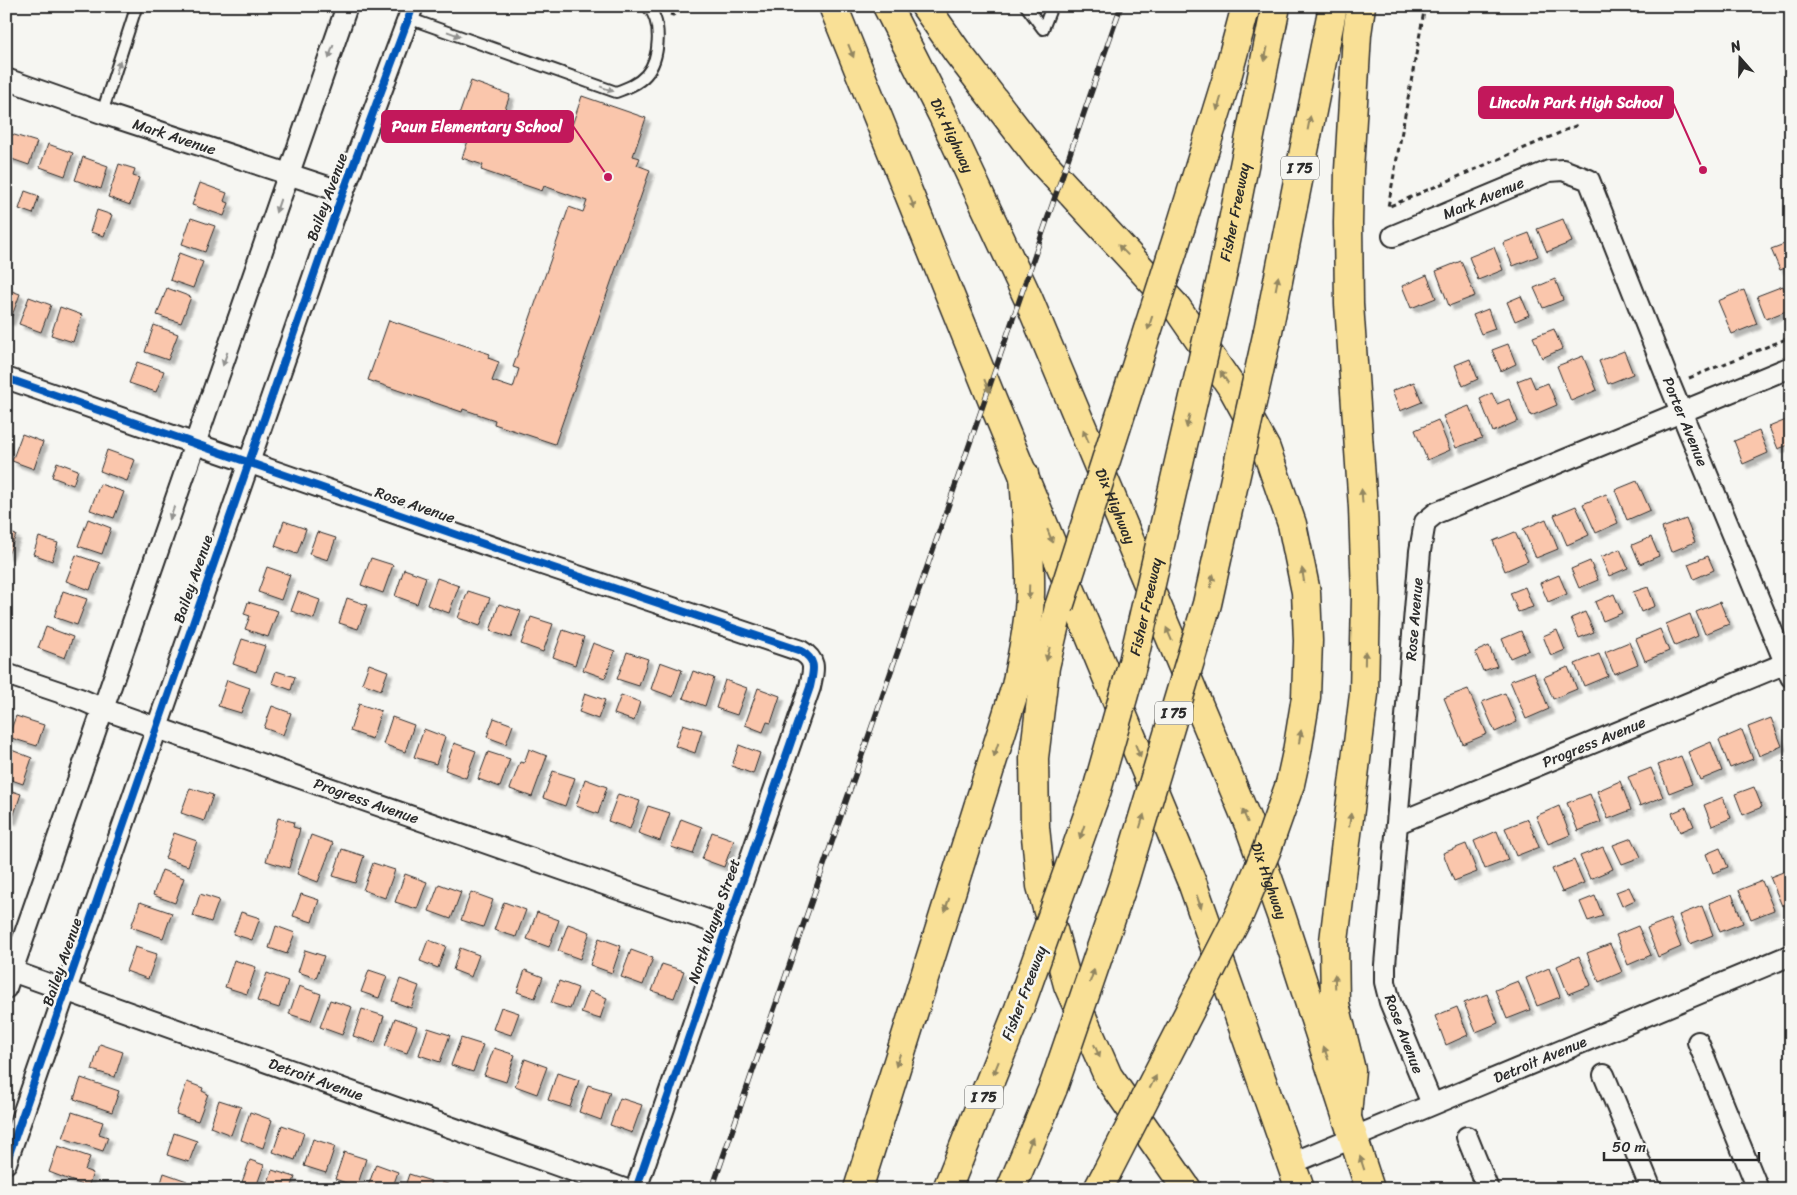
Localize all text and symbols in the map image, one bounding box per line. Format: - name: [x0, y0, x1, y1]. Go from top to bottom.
- one-way arrow: [447, 31, 462, 38]
- north arrow: [1714, 32, 1764, 82]
- text: N: [1726, 33, 1745, 60]
- one-way arrow: [848, 44, 856, 59]
- one-way arrow: [327, 45, 334, 60]
- one-way arrow: [1262, 46, 1270, 61]
- one-way arrow: [114, 59, 122, 74]
- one-way arrow: [600, 86, 615, 93]
- callout: Lincoln Park High School: [1479, 87, 1673, 118]
- text: Lincoln Park High School: [1490, 88, 1664, 117]
- street label: Dix Highway: [923, 93, 981, 178]
- one-way arrow: [1214, 96, 1222, 111]
- street label: Mark Avenue: [129, 111, 220, 163]
- callout: Paun Elementary School: [382, 111, 573, 142]
- text: Paun Elementary School: [392, 112, 564, 141]
- one-way arrow: [1305, 115, 1313, 131]
- street label: Bailey Avenue: [299, 149, 355, 245]
- road number: I 75: [1281, 156, 1319, 180]
- street label: Fisher Freeway: [1212, 160, 1257, 264]
- street label: Mark Avenue: [1439, 170, 1529, 227]
- one-way arrow: [909, 195, 917, 209]
- one-way arrow: [274, 198, 281, 213]
- one-way arrow: [1117, 244, 1129, 256]
- one-way arrow: [1274, 274, 1282, 290]
- one-way arrow: [1146, 316, 1154, 331]
- one-way arrow: [221, 352, 228, 367]
- one-way arrow: [1219, 370, 1229, 383]
- street label: Porter Avenue: [1655, 373, 1716, 471]
- one-way arrow: [984, 379, 991, 394]
- one-way arrow: [1184, 413, 1192, 428]
- one-way arrow: [1081, 429, 1089, 443]
- street label: Dix Highway: [1088, 464, 1143, 549]
- street label: Rose Avenue: [371, 479, 459, 531]
- one-way arrow: [1357, 487, 1365, 503]
- one-way arrow: [167, 506, 175, 521]
- one-way arrow: [1046, 529, 1054, 543]
- street label: Bailey Avenue: [166, 531, 220, 627]
- street label: Fisher Freeway: [1122, 555, 1170, 658]
- one-way arrow: [1298, 566, 1306, 582]
- one-way arrow: [1208, 574, 1216, 589]
- street label: Rose Avenue: [1398, 576, 1431, 662]
- one-way arrow: [1025, 584, 1033, 600]
- one-way arrow: [1165, 626, 1173, 641]
- one-way arrow: [1044, 647, 1052, 662]
- one-way arrow: [1361, 650, 1369, 666]
- road number: I 75: [1155, 701, 1193, 724]
- street label: Progress Avenue: [1538, 709, 1650, 775]
- one-way arrow: [1296, 728, 1304, 744]
- one-way arrow: [991, 743, 999, 758]
- one-way arrow: [1134, 744, 1142, 759]
- street label: Progress Avenue: [310, 771, 423, 831]
- one-way arrow: [1241, 808, 1249, 823]
- one-way arrow: [1346, 811, 1354, 827]
- one-way arrow: [1138, 814, 1146, 829]
- one-way arrow: [1078, 825, 1086, 840]
- street label: Dix Highway: [1243, 838, 1295, 923]
- street label: North Wayne Street: [680, 854, 748, 987]
- one-way arrow: [1195, 895, 1203, 910]
- one-way arrow: [943, 898, 950, 913]
- street label: Bailey Avenue: [35, 914, 89, 1010]
- street label: Fisher Freeway: [994, 942, 1054, 1044]
- one-way arrow: [1089, 968, 1097, 983]
- one-way arrow: [1331, 973, 1339, 989]
- street label: Rose Avenue: [1377, 991, 1431, 1078]
- street label: Detroit Avenue: [1489, 1029, 1591, 1091]
- one-way arrow: [1094, 1044, 1102, 1058]
- one-way arrow: [1322, 1045, 1329, 1060]
- street label: Detroit Avenue: [265, 1050, 367, 1108]
- one-way arrow: [894, 1053, 901, 1068]
- one-way arrow: [992, 1061, 1000, 1076]
- one-way arrow: [1149, 1075, 1157, 1090]
- road number: I 75: [965, 1086, 1003, 1108]
- scale bar: [1604, 1130, 1760, 1162]
- text: 50 m: [1612, 1134, 1647, 1160]
- one-way arrow: [1026, 1136, 1034, 1151]
- one-way arrow: [1358, 1155, 1365, 1170]

